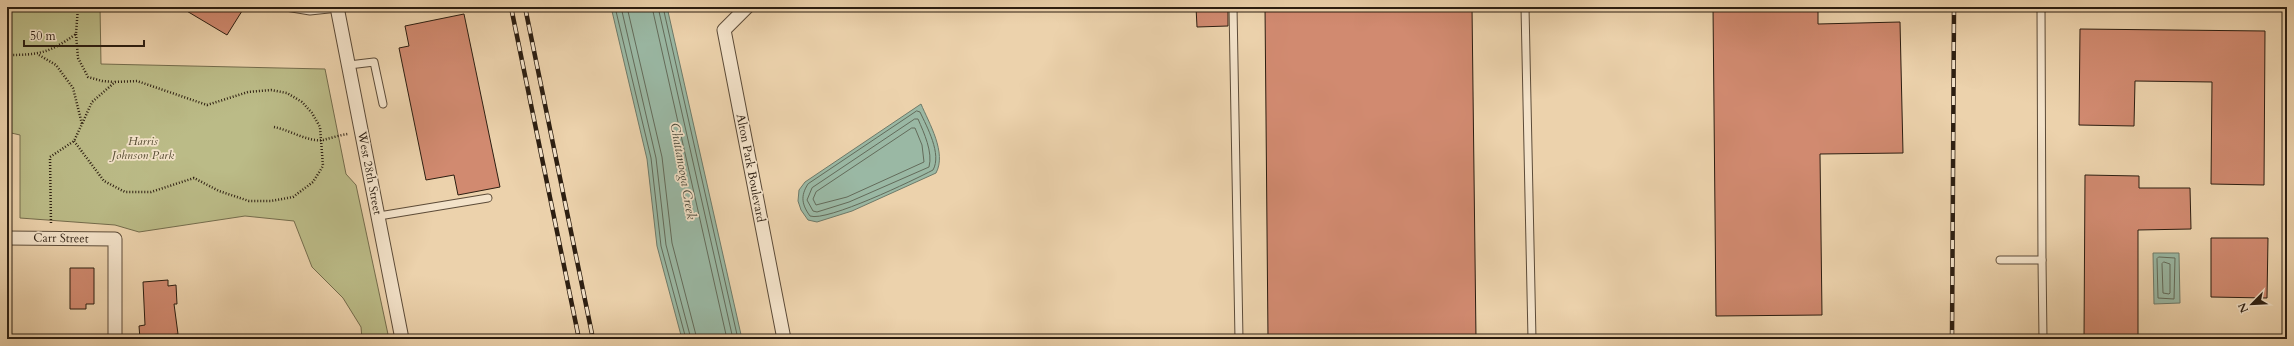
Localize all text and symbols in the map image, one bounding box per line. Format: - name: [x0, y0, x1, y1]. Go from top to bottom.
- scale bar: [24, 22, 144, 48]
- text: 50 m: [30, 28, 57, 44]
- street label: Alton Park Boulevard: [733, 112, 769, 224]
- water label: Chattanooga Creek: [666, 121, 700, 221]
- street label: West 28th Street: [354, 129, 386, 216]
- park label: Harris Johnson Park: [109, 133, 174, 163]
- street label: Carr Street: [33, 230, 89, 246]
- north arrow: [2232, 284, 2272, 324]
- text: N: [2234, 300, 2252, 315]

